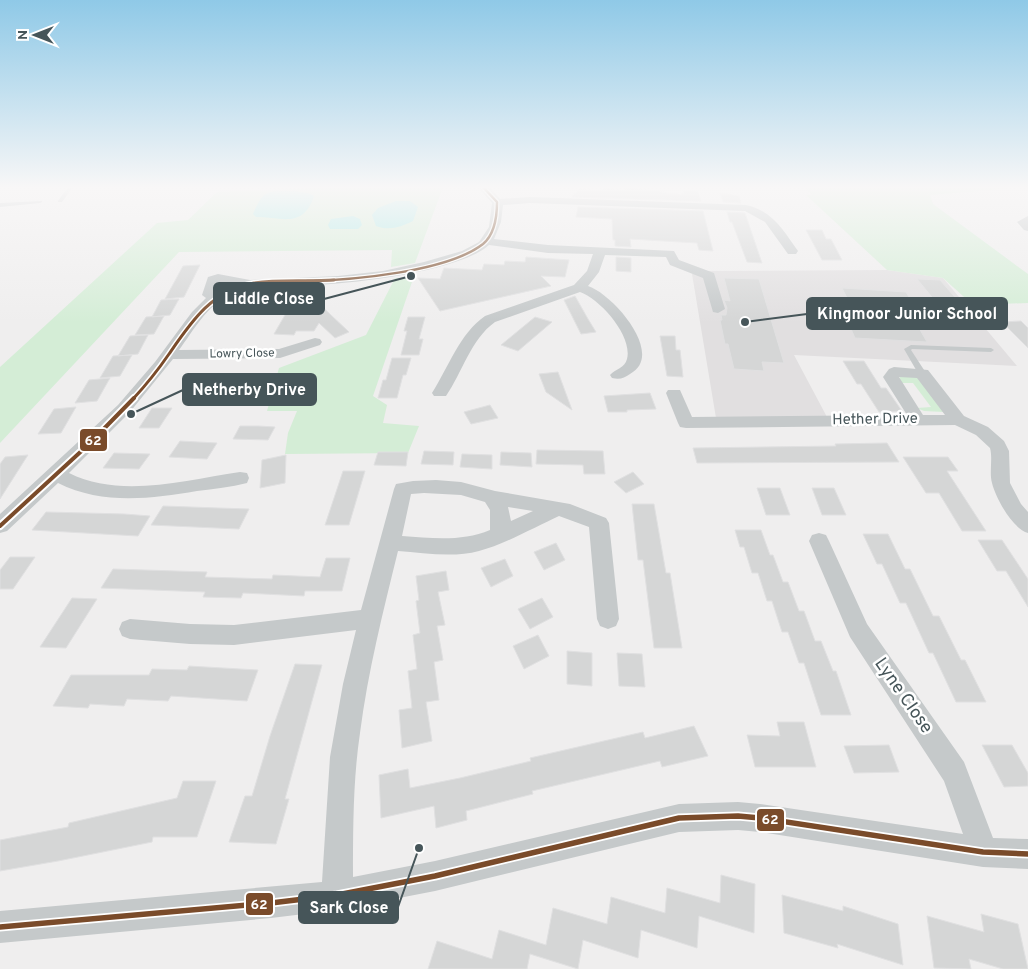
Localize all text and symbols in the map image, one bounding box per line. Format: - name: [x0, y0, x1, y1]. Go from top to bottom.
- north arrow: [10, 10, 60, 60]
- text: N: [15, 30, 32, 40]
- callout: Liddle Close: [214, 283, 324, 314]
- text: Liddle Close: [224, 290, 314, 310]
- callout: Kingmoor Junior School: [807, 298, 1007, 329]
- text: Kingmoor Junior School: [817, 305, 997, 325]
- street label: Lowry Close: [209, 345, 275, 363]
- callout: Netherby Drive: [183, 374, 316, 405]
- text: Netherby Drive: [192, 381, 306, 401]
- street label: Hether Drive: [832, 410, 918, 430]
- line badge: 62: [79, 428, 108, 452]
- text: 62: [84, 433, 102, 450]
- street label: Lyne Close: [868, 654, 938, 738]
- line badge: 62: [756, 808, 785, 832]
- text: 62: [761, 812, 779, 829]
- line badge: 62: [245, 892, 274, 916]
- callout: Sark Close: [299, 892, 398, 923]
- text: 62: [250, 897, 268, 914]
- text: Sark Close: [310, 899, 388, 919]

